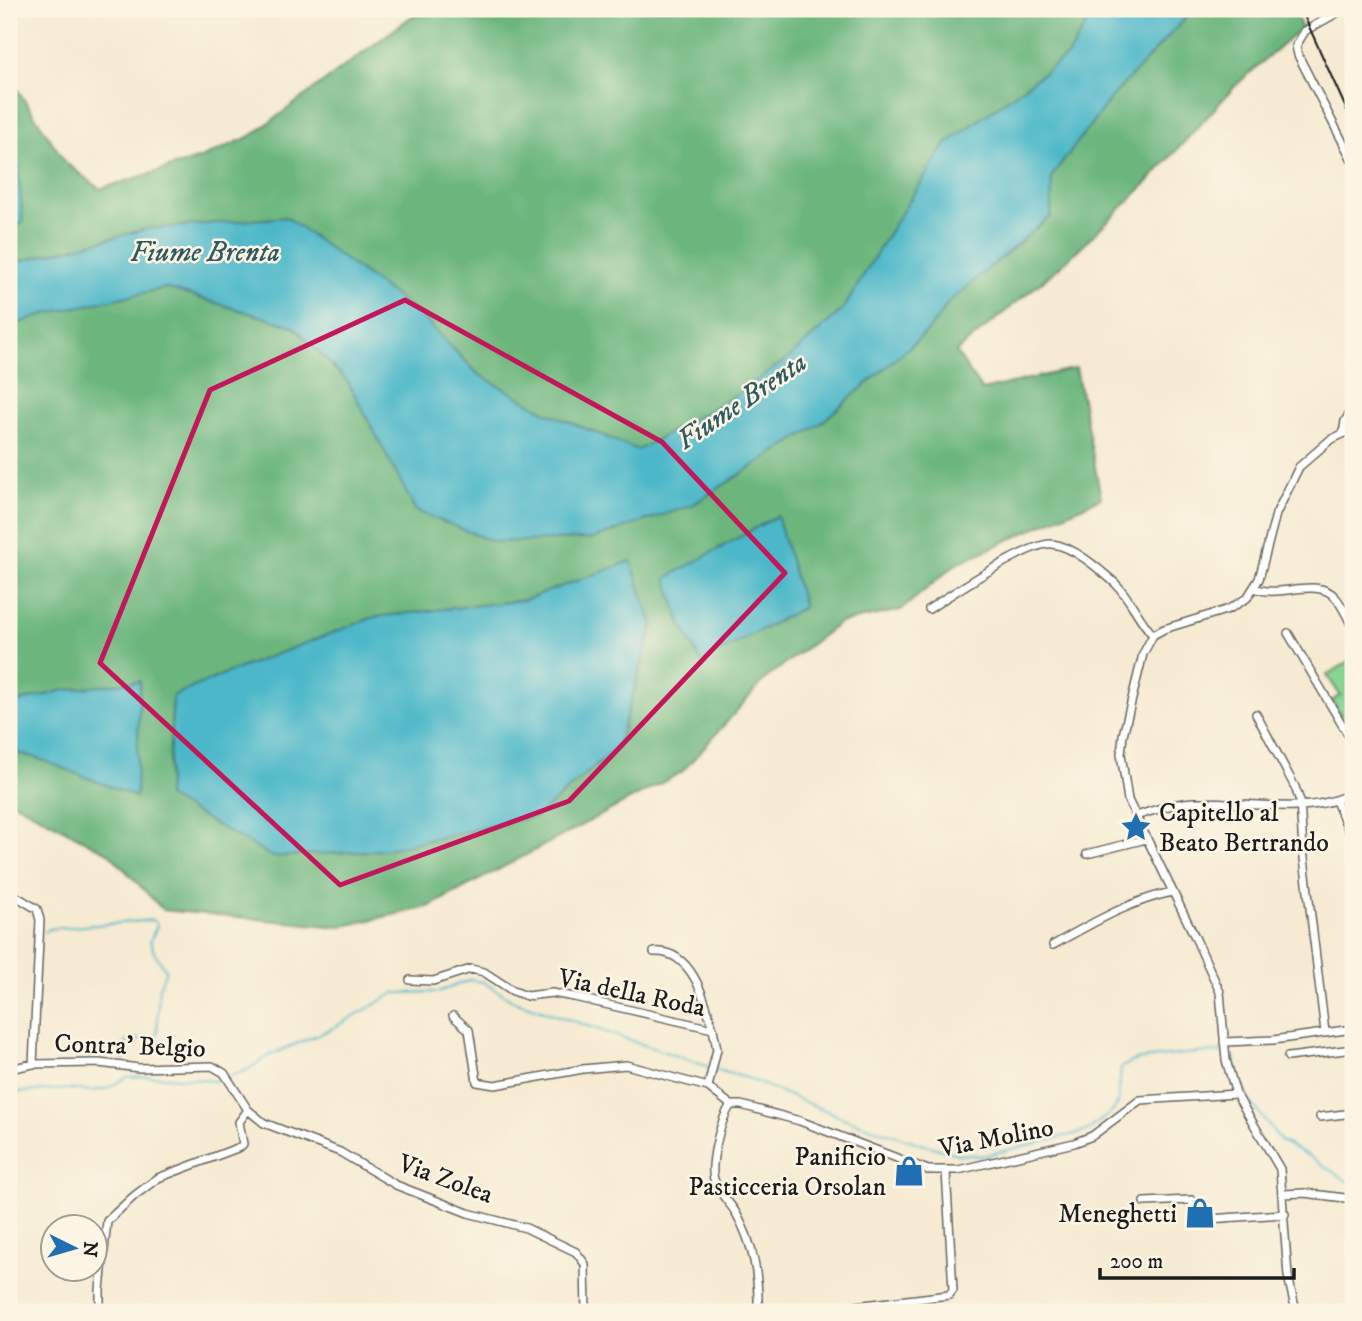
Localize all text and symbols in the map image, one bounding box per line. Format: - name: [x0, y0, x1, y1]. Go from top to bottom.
- water label: Fiume Brenta: [130, 235, 280, 270]
- water label: Fiume Brenta: [670, 345, 814, 458]
- place label: Capitello al Beato Bertrando: [1159, 797, 1329, 860]
- place icon: Capitello al Beato Bertrando: [1119, 810, 1153, 844]
- street label: Via della Roda: [554, 962, 708, 1025]
- street label: Contra' Belgio: [54, 1027, 206, 1066]
- street label: Via Molino: [935, 1111, 1056, 1166]
- place label: Panificio Pasticceria Orsolan: [688, 1141, 886, 1204]
- street label: Via Zolea: [393, 1147, 497, 1212]
- shop icon: Panificio Pasticceria Orsolan: [892, 1154, 926, 1188]
- shop icon: Meneghetti: [1183, 1196, 1217, 1230]
- place label: Meneghetti: [1058, 1198, 1177, 1231]
- north arrow: [38, 1212, 108, 1282]
- scale bar: [1100, 1237, 1294, 1281]
- text: N: [77, 1241, 102, 1259]
- text: 200 m: [1110, 1249, 1163, 1275]

